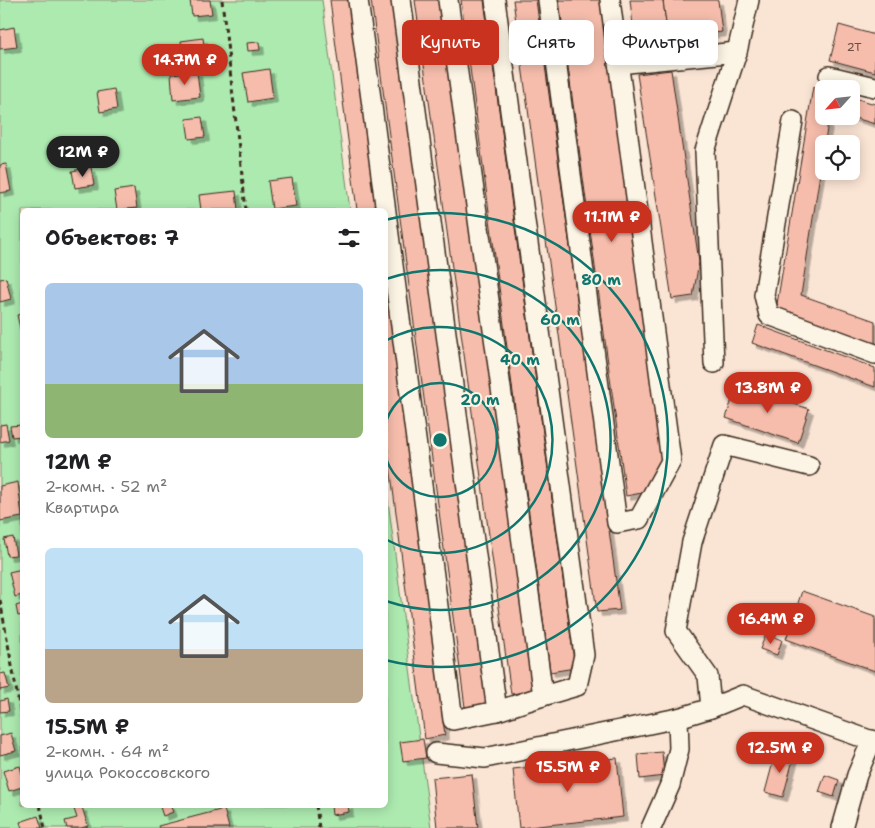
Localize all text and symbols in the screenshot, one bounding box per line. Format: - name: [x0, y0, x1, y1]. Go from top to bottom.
- chip: Купить: [402, 20, 499, 65]
- chip: Снять: [509, 20, 594, 65]
- chip: Фильтры: [604, 20, 718, 65]
- house number: 2Т: [846, 39, 862, 55]
- pin: 14.7M ₽: [139, 44, 231, 86]
- text: 14.7M ₽: [153, 49, 217, 70]
- north arrow: [815, 80, 860, 125]
- map controls: [815, 80, 860, 180]
- button: locate: [815, 135, 860, 180]
- pin: 12M ₽: [48, 136, 118, 178]
- text: 12M ₽: [57, 141, 109, 162]
- pin: 11.1M ₽: [566, 200, 658, 243]
- text: 11.1M ₽: [584, 206, 640, 227]
- text: Объектов: 7: [45, 224, 179, 252]
- icon: filters: [335, 224, 363, 252]
- text: 80 m: [581, 270, 621, 290]
- text: 60 m: [540, 310, 580, 330]
- icon: home: [159, 316, 249, 406]
- text: 40 m: [500, 350, 540, 370]
- pin: 13.8M ₽: [722, 372, 814, 414]
- text: 13.8M ₽: [735, 377, 801, 398]
- text: 20 m: [460, 390, 500, 410]
- centre of rings: [431, 431, 449, 449]
- text: 12M ₽: [45, 448, 112, 476]
- text: 2-комн. · 52 m²: [45, 476, 167, 497]
- text: Квартира: [45, 497, 119, 518]
- icon: home: [159, 581, 249, 671]
- pin: 16.4M ₽: [725, 602, 817, 645]
- text: 16.4M ₽: [738, 608, 804, 629]
- text: 15.5M ₽: [45, 713, 130, 741]
- pin: 12.5M ₽: [734, 732, 826, 774]
- text: 12.5M ₽: [747, 737, 813, 758]
- text: 2-комн. · 64 m²: [45, 741, 169, 762]
- pin: 15.5M ₽: [522, 750, 614, 793]
- text: 15.5M ₽: [536, 756, 600, 777]
- text: улица Рокоссовского: [45, 762, 210, 783]

